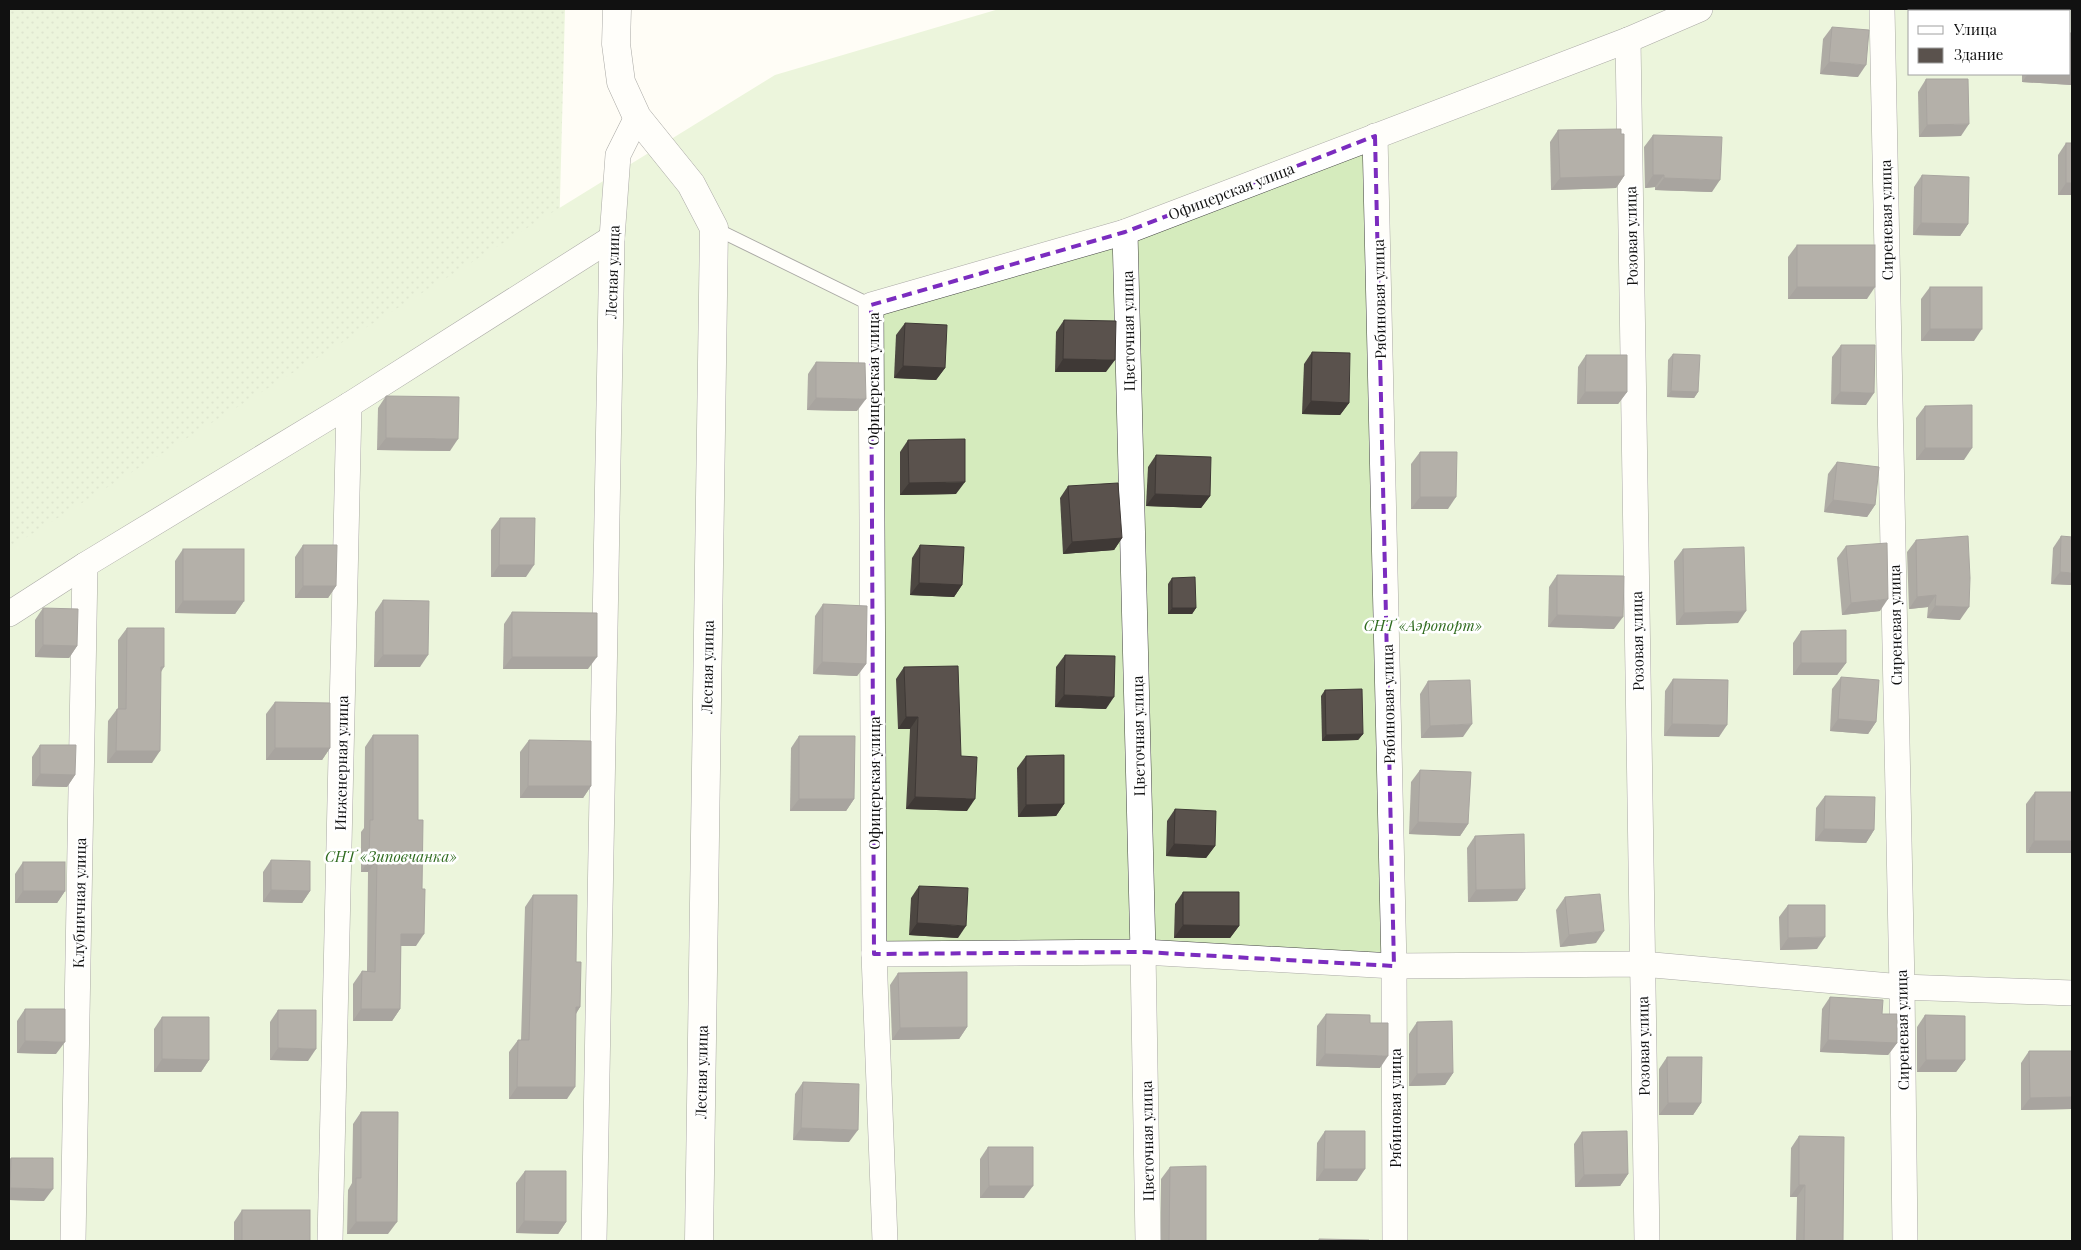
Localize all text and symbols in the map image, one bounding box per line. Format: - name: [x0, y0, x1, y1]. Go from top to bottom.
- legend: [1908, 10, 2071, 75]
- text: Улица: [1953, 19, 1997, 39]
- text: Здание: [1954, 44, 2003, 64]
- street label: Офицерская улица: [1165, 158, 1297, 224]
- street label: Сиреневая улица: [1875, 159, 1897, 281]
- street label: Розовая улица: [1620, 185, 1642, 286]
- street label: Лесная улица: [600, 224, 624, 320]
- street label: Рябиновая улица: [1368, 239, 1390, 359]
- street label: Цветочная улица: [1117, 270, 1139, 391]
- street label: Офицерская улица: [863, 312, 883, 446]
- street label: Сиреневая улица: [1884, 564, 1906, 686]
- street label: Розовая улица: [1626, 590, 1648, 691]
- park label: СНТ «Аэропорт»: [1364, 615, 1483, 635]
- street label: Лесная улица: [696, 619, 718, 715]
- street label: Рябиновая улица: [1377, 644, 1399, 764]
- street label: Цветочная улица: [1127, 675, 1149, 796]
- street label: Инженерная улица: [330, 695, 352, 831]
- street label: Офицерская улица: [864, 716, 884, 850]
- street label: Клубничная улица: [68, 837, 90, 968]
- park label: СНТ «Зиповчанка»: [325, 846, 457, 866]
- street label: Сиреневая улица: [1891, 969, 1913, 1091]
- street label: Розовая улица: [1632, 995, 1654, 1096]
- street label: Лесная улица: [690, 1024, 712, 1120]
- street label: Рябиновая улица: [1385, 1048, 1405, 1168]
- street label: Цветочная улица: [1136, 1080, 1158, 1201]

